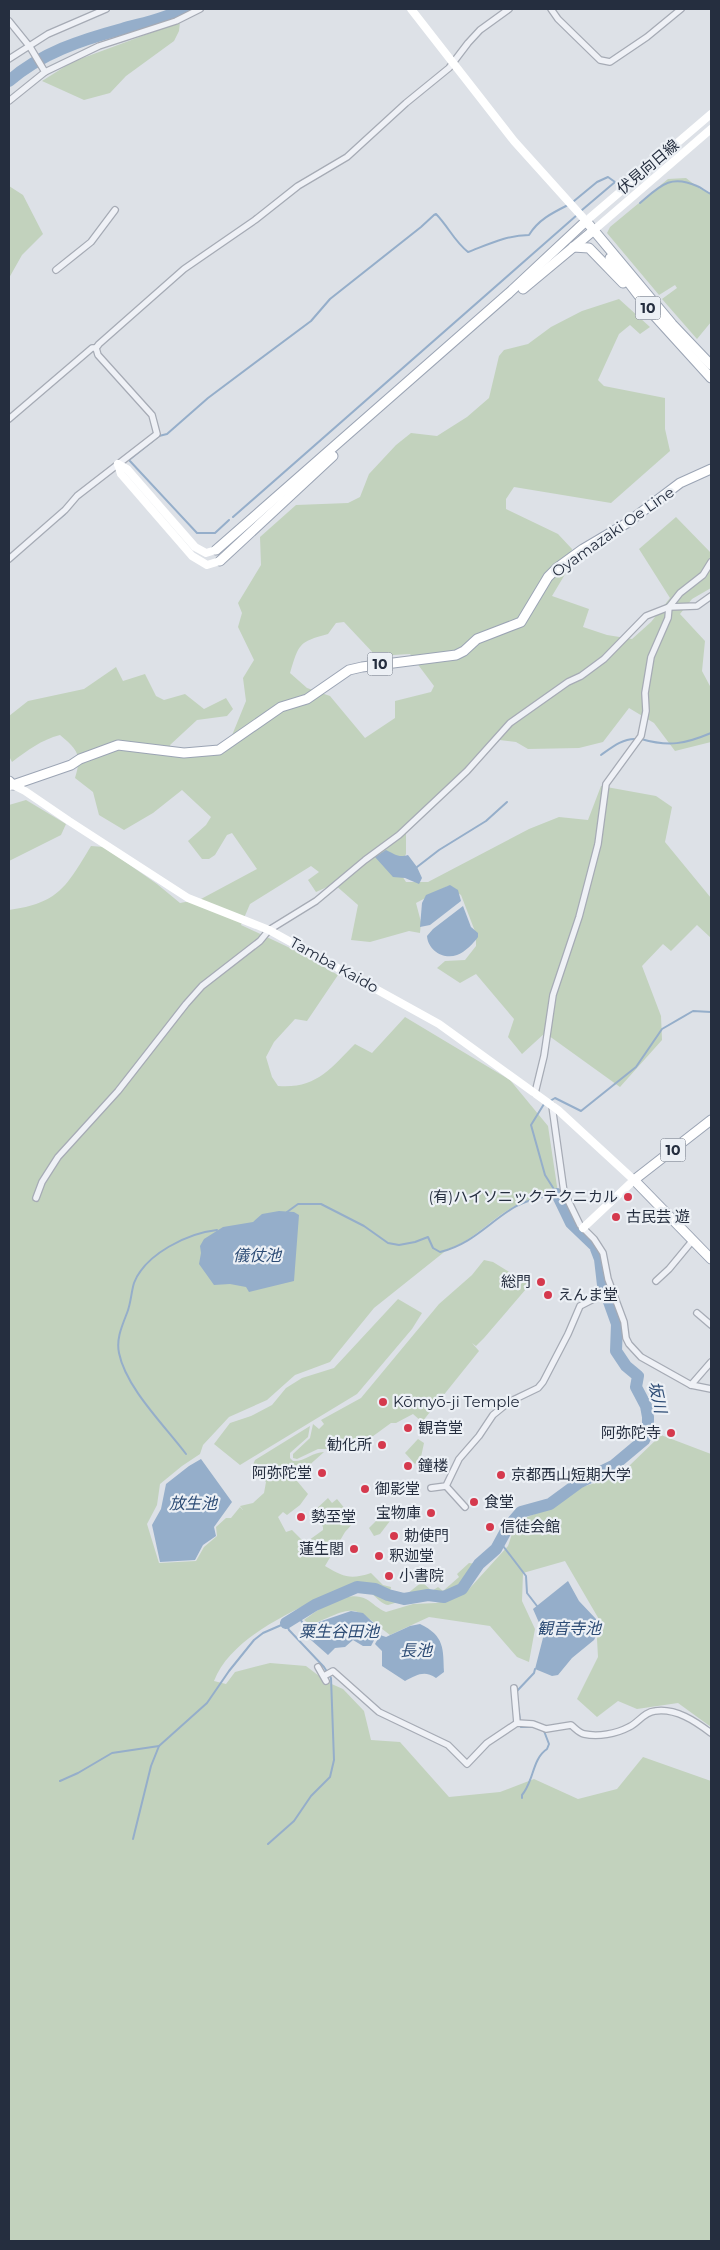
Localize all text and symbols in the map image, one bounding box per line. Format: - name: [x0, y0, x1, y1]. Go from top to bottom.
- street label: 伏見向日線: [613, 135, 683, 198]
- road number: 10: [636, 296, 660, 320]
- street label: Oyamazaki Oe Line: [548, 482, 678, 581]
- road number: 10: [368, 652, 392, 676]
- street label: Tamba Kaido: [286, 932, 382, 997]
- road number: 10: [660, 1138, 686, 1162]
- place label: (有)ハイソニックテクニカル: [428, 1187, 618, 1206]
- marker: (有)ハイソニックテクニカル: [622, 1191, 634, 1203]
- place label: 古民芸 遊: [626, 1207, 690, 1226]
- marker: 古民芸 遊: [610, 1211, 622, 1223]
- water label: 儀仗池: [233, 1246, 283, 1265]
- place label: 総門: [501, 1272, 531, 1291]
- marker: 総門: [535, 1276, 547, 1288]
- place label: えんま堂: [558, 1285, 618, 1304]
- marker: えんま堂: [542, 1289, 554, 1301]
- water label: 坂川: [645, 1379, 671, 1417]
- place label: Kōmyō-ji Temple: [393, 1392, 520, 1411]
- marker: Kōmyō-ji Temple: [377, 1396, 389, 1408]
- place label: 観音堂: [418, 1418, 463, 1437]
- marker: 観音堂: [402, 1422, 414, 1434]
- place label: 阿弥陀寺: [601, 1423, 661, 1442]
- marker: 阿弥陀寺: [665, 1427, 677, 1439]
- place label: 勧化所: [327, 1435, 372, 1454]
- marker: 勧化所: [376, 1439, 388, 1451]
- place label: 鐘楼: [418, 1456, 448, 1475]
- marker: 鐘楼: [402, 1460, 414, 1472]
- place label: 阿弥陀堂: [252, 1463, 312, 1482]
- place label: 京都西山短期大学: [511, 1465, 631, 1484]
- marker: 阿弥陀堂: [316, 1467, 328, 1479]
- marker: 京都西山短期大学: [495, 1469, 507, 1481]
- place label: 御影堂: [375, 1479, 420, 1498]
- marker: 御影堂: [359, 1483, 371, 1495]
- place label: 食堂: [484, 1492, 514, 1511]
- water label: 放生池: [169, 1494, 219, 1513]
- marker: 食堂: [468, 1496, 480, 1508]
- place label: 宝物庫: [376, 1503, 421, 1522]
- place label: 勢至堂: [311, 1507, 356, 1526]
- marker: 宝物庫: [425, 1507, 437, 1519]
- marker: 勢至堂: [295, 1511, 307, 1523]
- place label: 信徒会館: [500, 1517, 560, 1536]
- marker: 信徒会館: [484, 1521, 496, 1533]
- place label: 勅使門: [404, 1526, 449, 1545]
- marker: 勅使門: [388, 1530, 400, 1542]
- place label: 蓮生閣: [299, 1539, 344, 1558]
- marker: 蓮生閣: [348, 1543, 360, 1555]
- place label: 釈迦堂: [389, 1546, 434, 1565]
- marker: 釈迦堂: [373, 1550, 385, 1562]
- place label: 小書院: [399, 1566, 444, 1585]
- marker: 小書院: [383, 1570, 395, 1582]
- water label: 観音寺池: [537, 1619, 603, 1638]
- water label: 粟生谷田池: [299, 1622, 381, 1641]
- water label: 長池: [400, 1641, 434, 1660]

